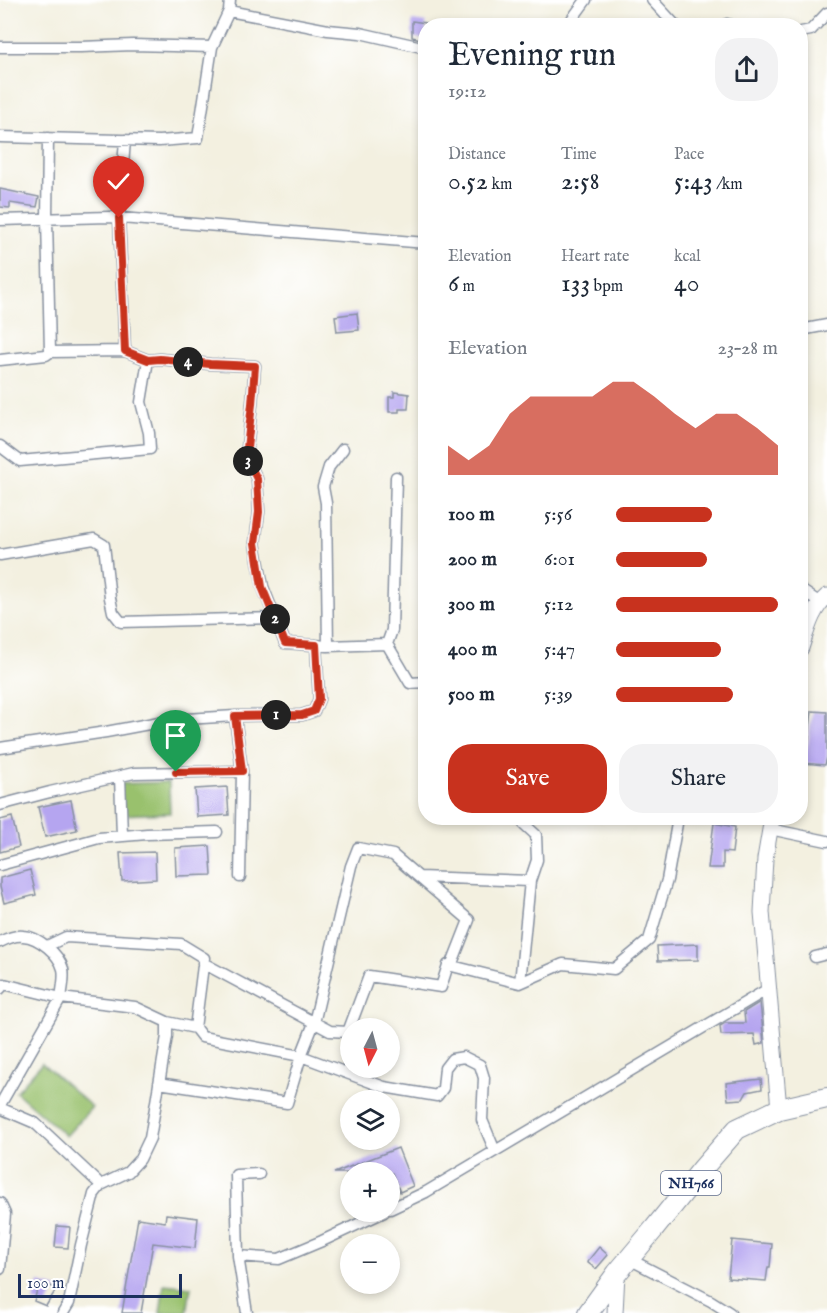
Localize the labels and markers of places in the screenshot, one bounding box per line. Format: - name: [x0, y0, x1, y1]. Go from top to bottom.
- pin: [93, 156, 144, 218]
- pin: 4: [173, 347, 203, 377]
- pin: 3: [233, 446, 263, 476]
- pin: 2: [260, 604, 290, 634]
- pin: 1: [261, 700, 291, 730]
- pin: [150, 710, 201, 772]

